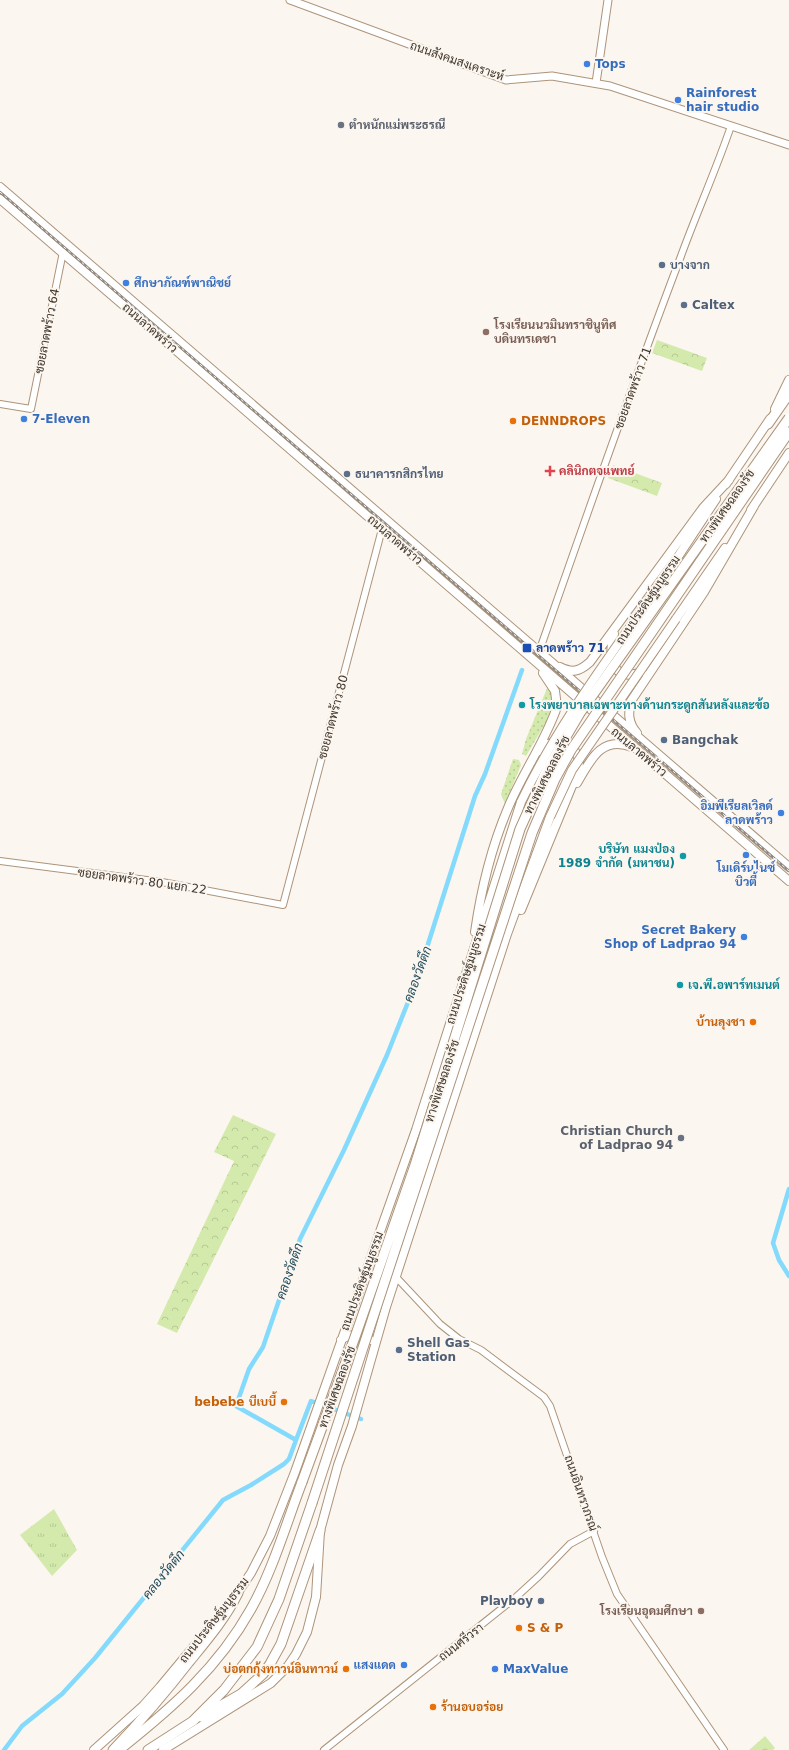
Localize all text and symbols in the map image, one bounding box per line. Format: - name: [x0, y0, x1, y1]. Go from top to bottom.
- street label: ถนนสังคมสงเคราะห์: [408, 37, 506, 84]
- place label: Tops: [595, 57, 626, 71]
- marker: Tops: [582, 59, 592, 69]
- place label: Rainforest hair studio: [686, 86, 759, 114]
- marker: Rainforest hair studio: [673, 95, 683, 105]
- place label: ตำหนักแม่พระธรณี: [349, 117, 446, 132]
- marker: ตำหนักแม่พระธรณี: [336, 120, 346, 130]
- place label: บางจาก: [670, 258, 710, 272]
- marker: บางจาก: [657, 260, 667, 270]
- place label: ศึกษาภัณฑ์พาณิชย์: [134, 275, 232, 290]
- marker: ศึกษาภัณฑ์พาณิชย์: [121, 278, 131, 288]
- street label: ซอยลาดพร้าว 64: [32, 287, 62, 375]
- place label: Caltex: [692, 298, 735, 312]
- street label: ถนนลาดพร้าว: [120, 300, 180, 356]
- marker: Caltex: [679, 300, 689, 310]
- place label: โรงเรียนนวมินทราชินูทิศ บดินทรเดชา: [493, 317, 617, 346]
- marker: โรงเรียนนวมินทราชินูทิศ บดินทรเดชา: [481, 327, 491, 337]
- street label: ซอยลาดพร้าว 71: [612, 345, 654, 431]
- place label: 7-Eleven: [32, 412, 90, 426]
- marker: 7-Eleven: [19, 414, 29, 424]
- place label: DENNDROPS: [521, 414, 606, 428]
- marker: DENNDROPS: [508, 416, 518, 426]
- place label: คลินิกตจแพทย์: [559, 463, 635, 478]
- marker: คลินิกตจแพทย์: [544, 465, 556, 477]
- place label: ธนาคารกสิกรไทย: [355, 466, 444, 481]
- street label: ทางพิเศษฉลองรัช: [697, 467, 757, 545]
- marker: ธนาคารกสิกรไทย: [342, 469, 352, 479]
- street label: ถนนลาดพร้าว: [365, 512, 425, 568]
- street label: ถนนประดิษฐ์มนูธรรม: [612, 552, 684, 648]
- place label: ลาดพร้าว 71: [536, 640, 605, 655]
- marker: ลาดพร้าว 71: [521, 642, 533, 654]
- street label: ซอยลาดพร้าว 80: [315, 673, 351, 761]
- place label: โรงพยาบาลเฉพาะทางด้านกระดูกสันหลังและข้อ: [529, 697, 770, 713]
- marker: โรงพยาบาลเฉพาะทางด้านกระดูกสันหลังและข้อ: [517, 700, 527, 710]
- street label: ถนนลาดพร้าว: [608, 725, 670, 779]
- street label: ทางพิเศษฉลองรัช: [521, 733, 573, 817]
- place label: Bangchak: [672, 733, 739, 747]
- marker: Bangchak: [659, 735, 669, 745]
- place label: อิมพีเรียลเวิลด์ ลาดพร้าว: [700, 798, 774, 827]
- marker: อิมพีเรียลเวิลด์ ลาดพร้าว: [776, 808, 786, 818]
- place label: บริษัท แมงป่อง 1989 จำกัด (มหาชน): [558, 842, 675, 870]
- marker: โมเดิร์นไนซ์ บิวตี้: [741, 850, 751, 860]
- marker: บริษัท แมงป่อง 1989 จำกัด (มหาชน): [678, 851, 688, 861]
- place label: โมเดิร์นไนซ์ บิวตี้: [716, 860, 776, 889]
- street label: ซอยลาดพร้าว 80 แยก 22: [77, 865, 207, 897]
- street label: ถนนประดิษฐ์มนูธรรม: [442, 922, 490, 1026]
- place label: Secret Bakery Shop of Ladprao 94: [604, 923, 736, 951]
- marker: Secret Bakery Shop of Ladprao 94: [739, 932, 749, 942]
- water label: คลองวัดตึก: [399, 944, 435, 1004]
- place label: เจ.พี.อพาร์ทเมนต์: [688, 977, 781, 992]
- marker: เจ.พี.อพาร์ทเมนต์: [675, 980, 685, 990]
- place label: บ้านลุงชา: [696, 1014, 745, 1030]
- marker: บ้านลุงชา: [748, 1017, 758, 1027]
- street label: ทางพิเศษฉลองรัช: [422, 1038, 462, 1124]
- place label: Christian Church of Ladprao 94: [560, 1124, 673, 1152]
- marker: Christian Church of Ladprao 94: [676, 1133, 686, 1143]
- street label: ถนนประดิษฐ์มนูธรรม: [337, 1229, 387, 1333]
- water label: คลองวัดตึก: [272, 1241, 306, 1301]
- place label: Shell Gas Station: [407, 1336, 470, 1364]
- street label: ทางพิเศษฉลองรัช: [316, 1344, 358, 1430]
- marker: Shell Gas Station: [394, 1345, 404, 1355]
- place label: bebebe บีเบบี้: [194, 1391, 277, 1409]
- marker: bebebe บีเบบี้: [279, 1397, 289, 1407]
- street label: ถนนอินทราภรณ์: [561, 1453, 602, 1533]
- water label: คลองวัดตึก: [138, 1546, 188, 1602]
- street label: ถนนประดิษฐ์มนูธรรม: [176, 1574, 252, 1666]
- place label: Playboy: [480, 1594, 533, 1608]
- marker: Playboy: [536, 1596, 546, 1606]
- place label: โรงเรียนอุดมศึกษา: [599, 1603, 693, 1619]
- marker: โรงเรียนอุดมศึกษา: [696, 1606, 706, 1616]
- street label: ถนนศรีวรา: [435, 1619, 486, 1664]
- place label: S & P: [527, 1621, 563, 1635]
- marker: S & P: [514, 1623, 524, 1633]
- place label: แสงแดด: [353, 1658, 396, 1672]
- marker: แสงแดด: [399, 1660, 409, 1670]
- place label: บ่อตกกุ้งทาวน์อินทาวน์: [223, 1661, 339, 1677]
- place label: MaxValue: [503, 1662, 568, 1676]
- marker: บ่อตกกุ้งทาวน์อินทาวน์: [341, 1664, 351, 1674]
- marker: MaxValue: [490, 1664, 500, 1674]
- place label: ร้านอบอร่อย: [441, 1699, 503, 1714]
- marker: ร้านอบอร่อย: [428, 1702, 438, 1712]

